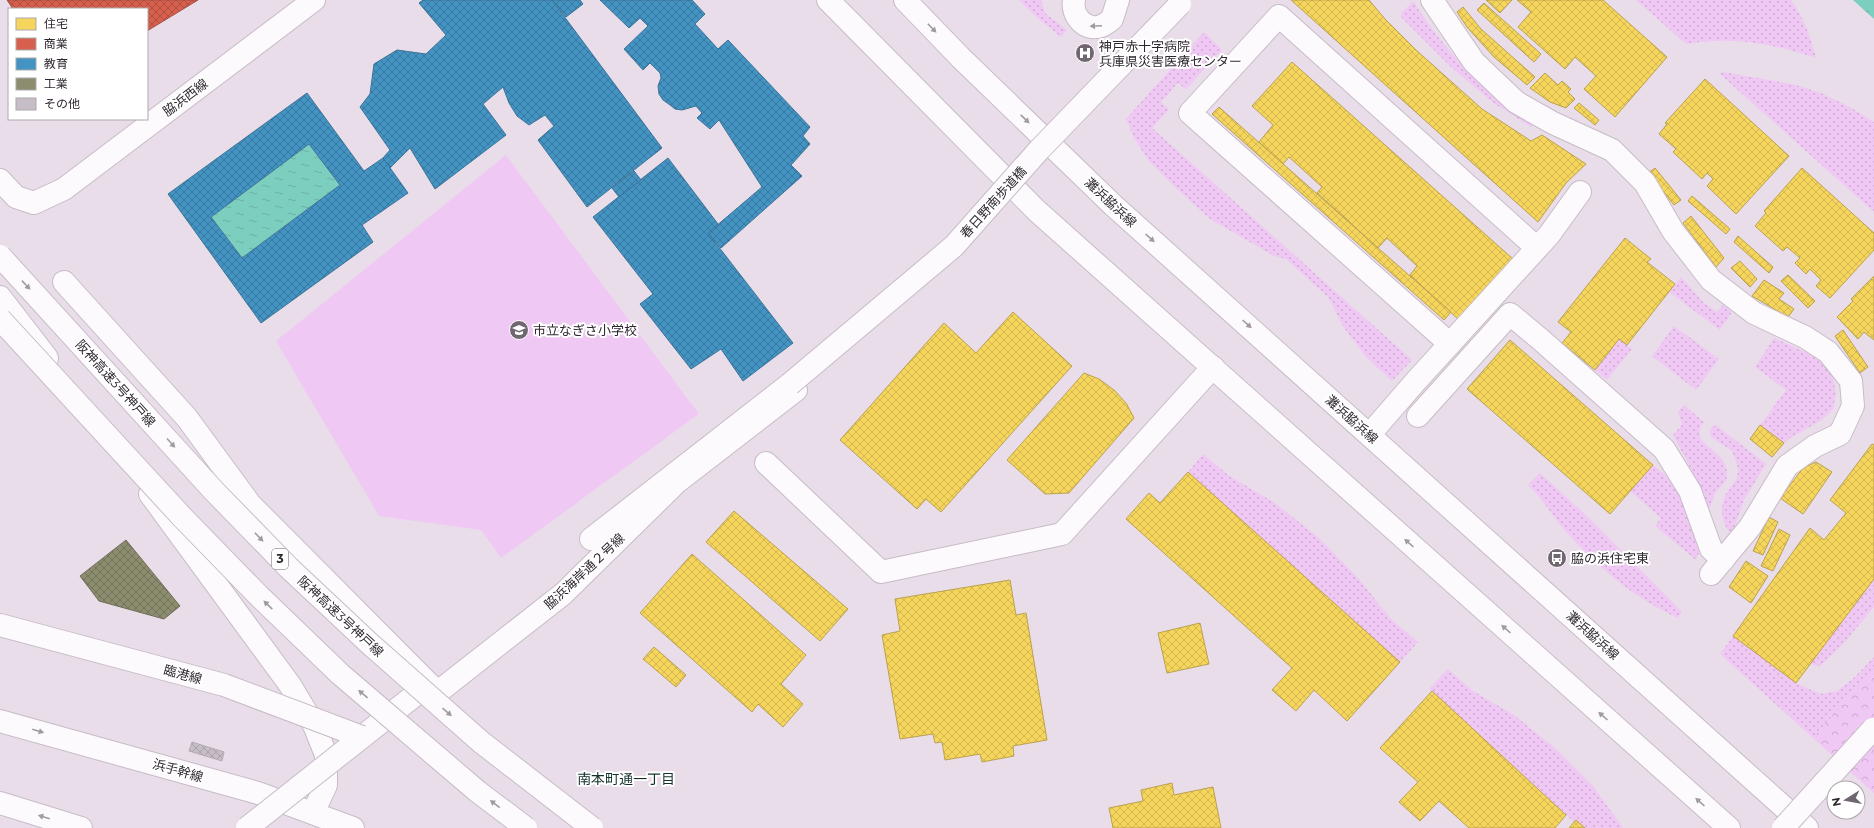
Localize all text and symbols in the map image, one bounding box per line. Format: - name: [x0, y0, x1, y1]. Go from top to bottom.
- legend: [8, 8, 148, 120]
- text: 住宅: [44, 16, 68, 31]
- one-way arrow: [1089, 22, 1102, 29]
- one-way arrow: [928, 23, 937, 33]
- text: 商業: [44, 36, 68, 51]
- place label: 神戸赤十字病院 兵庫県災害医療センター: [1099, 38, 1242, 69]
- hospital icon: 神戸赤十字病院 兵庫県災害医療センター: [1074, 42, 1096, 64]
- text: 教育: [44, 56, 68, 71]
- street label: 脇浜西線: [159, 75, 211, 119]
- text: 工業: [44, 76, 68, 91]
- text: その他: [44, 96, 80, 111]
- one-way arrow: [1020, 114, 1030, 124]
- street label: 春日野南歩道橋: [957, 163, 1029, 241]
- street label: 灘浜脇浜線: [1082, 174, 1140, 230]
- one-way arrow: [1144, 233, 1155, 242]
- one-way arrow: [22, 279, 31, 290]
- school or university icon: 市立なぎさ小学校: [508, 319, 530, 341]
- one-way arrow: [1241, 320, 1252, 329]
- place label: 市立なぎさ小学校: [533, 322, 637, 338]
- street label: 阪神高速3号神戸線: [73, 336, 159, 430]
- street label: 灘浜脇浜線: [1322, 391, 1382, 447]
- one-way arrow: [166, 437, 175, 448]
- street label: 脇浜海岸通２号線: [541, 530, 627, 612]
- one-way arrow: [255, 532, 264, 542]
- one-way arrow: [1404, 538, 1414, 547]
- bus stop icon: 脇の浜住宅東: [1546, 547, 1568, 569]
- road number: 3: [272, 549, 288, 569]
- place label: 脇の浜住宅東: [1571, 550, 1649, 566]
- street label: 阪神高速3号神戸線: [295, 572, 387, 660]
- one-way arrow: [263, 600, 273, 610]
- street label: 灘浜脇浜線: [1563, 607, 1623, 663]
- one-way arrow: [1501, 624, 1511, 634]
- street label: 臨港線: [162, 661, 204, 687]
- one-way arrow: [358, 689, 368, 698]
- one-way arrow: [442, 707, 451, 716]
- one-way arrow: [1598, 711, 1608, 720]
- one-way arrow: [32, 728, 44, 734]
- street label: 浜手幹線: [151, 755, 205, 785]
- district label: 南本町通一丁目: [577, 770, 675, 788]
- north arrow: [1826, 780, 1866, 820]
- text: N: [1828, 796, 1844, 808]
- one-way arrow: [1695, 797, 1705, 807]
- one-way arrow: [489, 800, 500, 809]
- one-way arrow: [37, 814, 49, 820]

